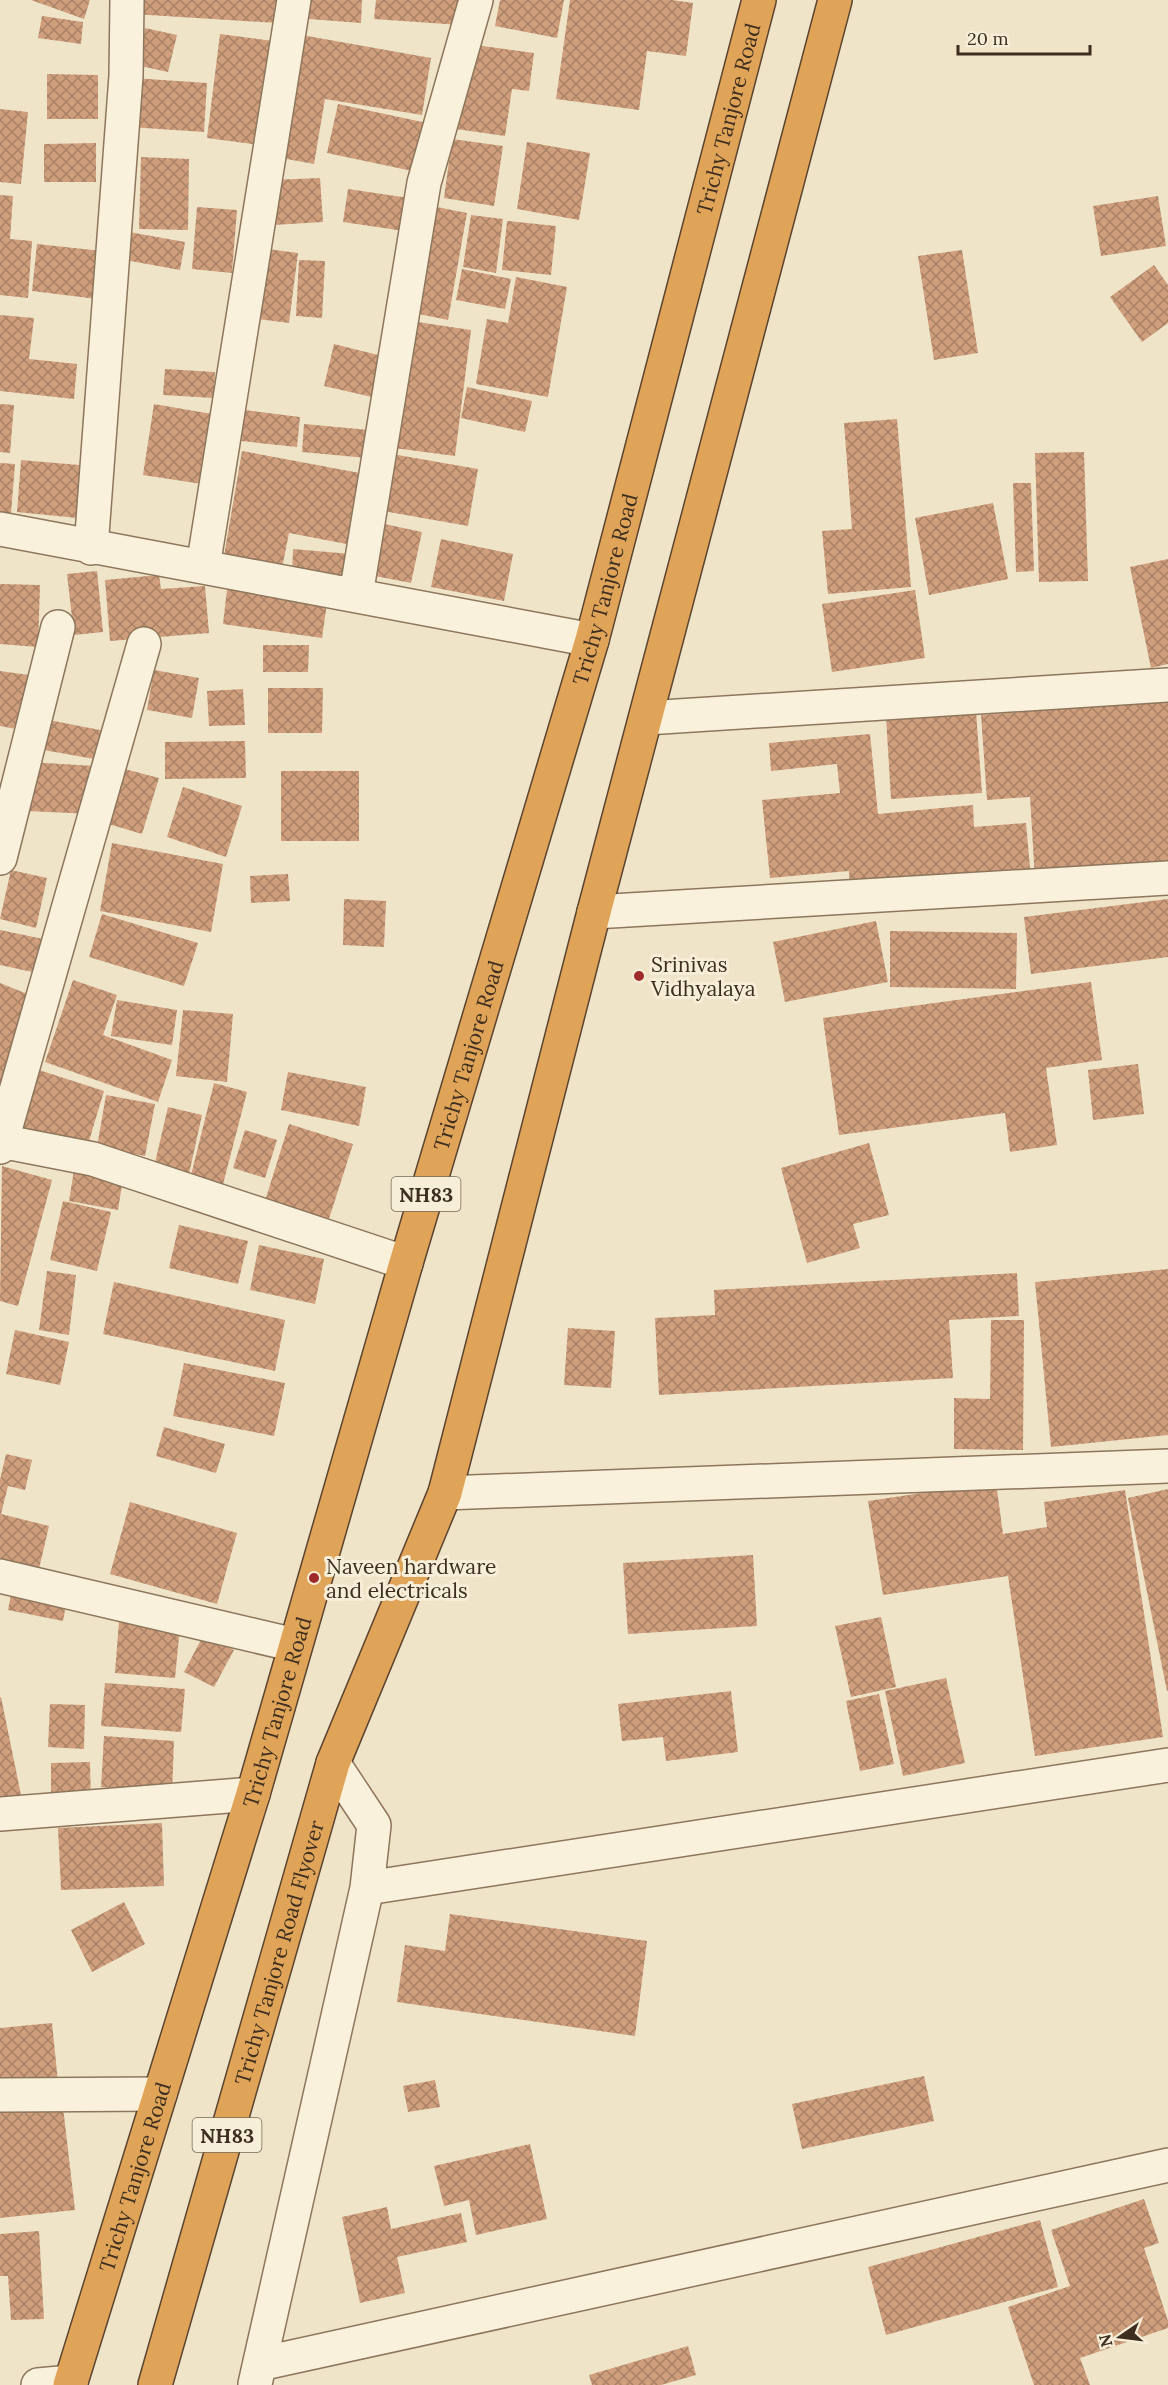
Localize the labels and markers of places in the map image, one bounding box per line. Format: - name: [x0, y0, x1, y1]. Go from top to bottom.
- place label: Srinivas Vidhyalaya: [650, 951, 756, 1002]
- marker: Srinivas Vidhyalaya: [632, 969, 646, 983]
- place label: Naveen hardware and electricals: [326, 1553, 497, 1604]
- marker: Naveen hardware and electricals: [307, 1571, 321, 1585]

